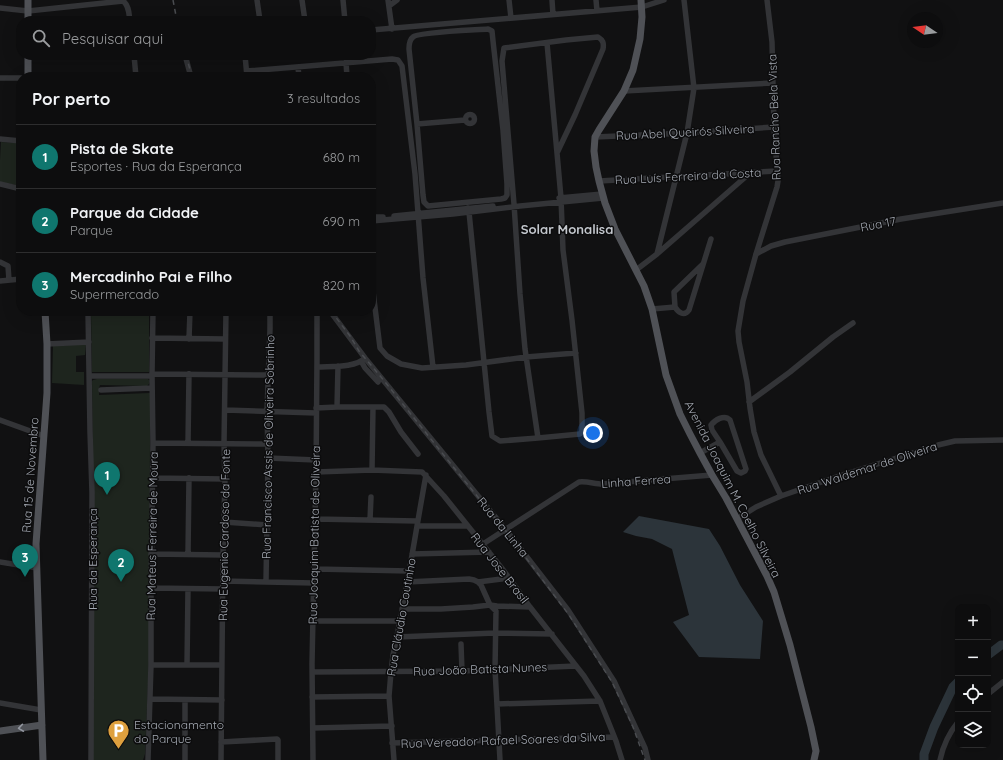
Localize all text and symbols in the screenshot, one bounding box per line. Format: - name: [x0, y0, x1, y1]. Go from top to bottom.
- north arrow: [907, 12, 943, 48]
- search box: [16, 16, 376, 60]
- icon: search: [30, 27, 52, 49]
- text: Pesquisar aqui: [62, 29, 163, 48]
- street label: Rua Rancho Bela Vista: [764, 53, 784, 181]
- text: Por perto: [32, 88, 110, 109]
- text: 3 resultados: [287, 90, 360, 106]
- street label: Rua Abel Queirós Silveira: [615, 121, 755, 143]
- text: Pista de Skate: [70, 139, 174, 158]
- text: 1: [42, 149, 48, 165]
- text: 680 m: [323, 149, 360, 165]
- text: Esportes · Rua da Esperança: [70, 158, 242, 174]
- street label: Rua Luís Ferreira da Costa: [614, 165, 762, 187]
- text: Parque da Cidade: [70, 203, 199, 222]
- text: 2: [41, 213, 49, 229]
- text: 690 m: [323, 213, 360, 229]
- street label: Rua 17: [859, 213, 897, 235]
- district label: Solar Monalisa: [521, 221, 613, 237]
- text: Parque: [70, 222, 113, 238]
- text: Mercadinho Pai e Filho: [70, 267, 232, 286]
- text: 3: [42, 277, 48, 293]
- text: 820 m: [323, 277, 360, 293]
- text: Supermercado: [70, 286, 159, 302]
- street label: Rua Francisco Assis de Oliveira Sobrinho: [259, 335, 277, 559]
- street label: Avenida Joaquim M. Coelho Silveira: [682, 398, 784, 580]
- street label: Rua 15 de Novembro: [18, 417, 42, 533]
- your location: [583, 423, 603, 443]
- street label: Rua Waldemar de Oliveira: [795, 438, 939, 498]
- street label: Rua Joaquim Batista de Oliveira: [305, 445, 323, 625]
- street label: Rua Eugenio Cardoso da Fonte: [215, 449, 233, 621]
- street label: Rua Mateus Ferreira de Moura: [143, 451, 161, 621]
- pin: 1: [94, 462, 120, 495]
- street label: Linha Ferrea: [601, 471, 671, 491]
- street label: Rua da Linha: [474, 494, 532, 560]
- street label: Rua da Esperança: [85, 508, 100, 610]
- street label: Rua Jose Brasil: [468, 530, 532, 606]
- pin: 3: [12, 544, 38, 577]
- pin: 2: [108, 549, 134, 582]
- street label: Rua Cláudio Coutinho: [383, 557, 419, 677]
- map controls: [955, 604, 991, 748]
- button: +: [955, 604, 991, 640]
- button: −: [955, 640, 991, 676]
- street label: Rua João Batista Nunes: [413, 659, 548, 679]
- button: locate: [955, 676, 991, 712]
- button: layers: [955, 712, 991, 748]
- place label: Estacionamento do Parque: [134, 717, 224, 746]
- parking icon: Estacionamento do Parque: [105, 718, 131, 751]
- one-way arrow: [18, 723, 24, 732]
- street label: Rua Vereador Rafael Soares da Silva: [400, 729, 606, 751]

